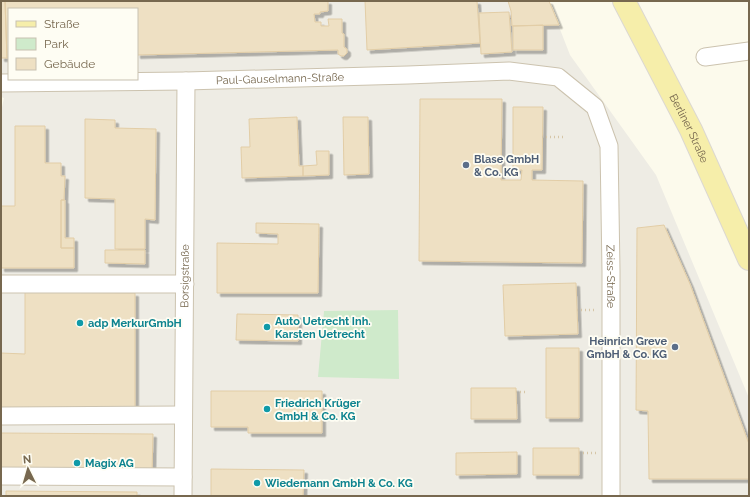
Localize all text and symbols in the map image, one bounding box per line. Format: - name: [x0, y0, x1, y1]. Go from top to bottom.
- legend: [8, 8, 138, 80]
- text: Straße: [44, 17, 80, 31]
- text: Park: [44, 37, 69, 51]
- text: Gebäude: [44, 57, 95, 71]
- street label: Paul-Gauselmann-Straße: [216, 71, 345, 87]
- street label: Berliner Straße: [666, 92, 711, 165]
- place label: Blase GmbH & Co. KG: [474, 153, 539, 179]
- marker: Blase GmbH & Co. KG: [461, 160, 471, 170]
- street label: Borsigstraße: [178, 244, 192, 308]
- street label: Zeiss-Straße: [604, 244, 617, 309]
- place label: Auto Uetrecht Inh. Karsten Uetrecht: [275, 315, 371, 341]
- place label: adp MerkurGmbH: [88, 317, 182, 330]
- marker: adp MerkurGmbH: [75, 318, 85, 328]
- marker: Auto Uetrecht Inh. Karsten Uetrecht: [262, 322, 272, 332]
- place label: Heinrich Greve GmbH & Co. KG: [587, 335, 667, 361]
- marker: Heinrich Greve GmbH & Co. KG: [670, 342, 680, 352]
- place label: Friedrich Krüger GmbH & Co. KG: [275, 397, 361, 423]
- marker: Friedrich Krüger GmbH & Co. KG: [262, 404, 272, 414]
- north arrow: [8, 449, 48, 489]
- text: N: [22, 453, 32, 466]
- place label: Magix AG: [85, 457, 134, 470]
- marker: Magix AG: [72, 458, 82, 468]
- place label: Wiedemann GmbH & Co. KG: [265, 477, 413, 490]
- marker: Wiedemann GmbH & Co. KG: [252, 478, 262, 488]

